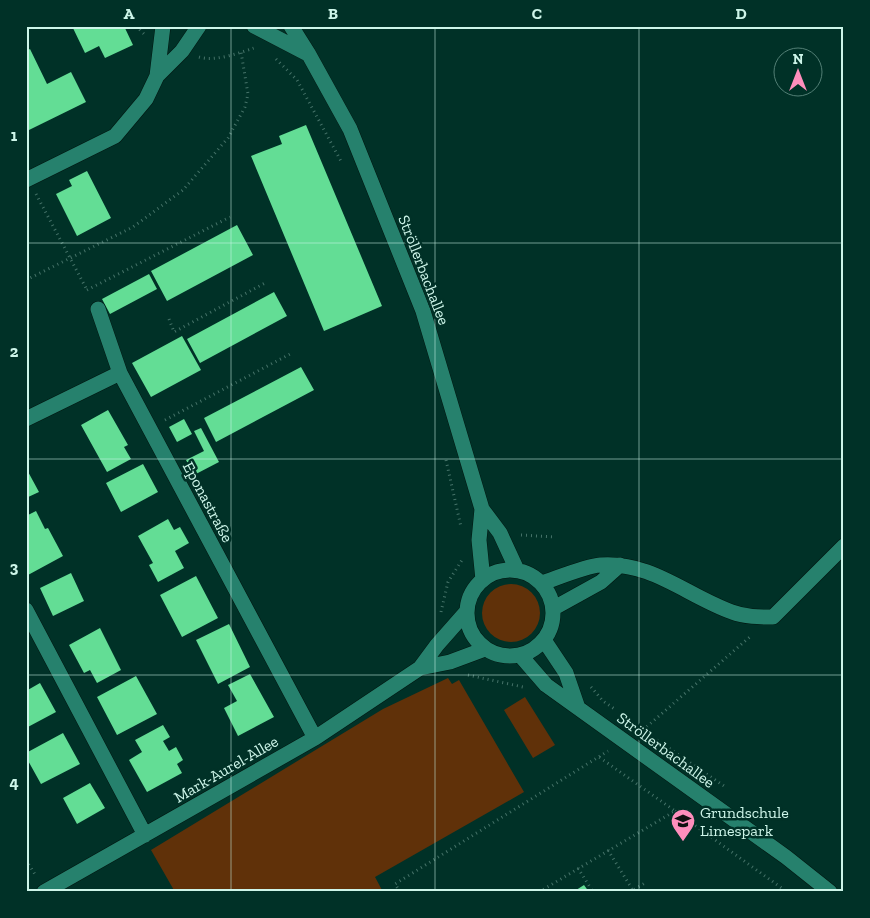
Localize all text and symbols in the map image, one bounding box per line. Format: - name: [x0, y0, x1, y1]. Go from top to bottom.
- text: A: [124, 4, 135, 23]
- text: B: [328, 4, 338, 23]
- text: C: [532, 4, 542, 23]
- text: D: [735, 4, 747, 23]
- north arrow: [772, 48, 822, 98]
- text: N: [793, 51, 804, 68]
- text: 1: [11, 126, 18, 145]
- street label: Ströllerbachallee: [394, 212, 454, 328]
- text: 2: [10, 342, 19, 361]
- street label: Eponastraße: [179, 458, 237, 546]
- text: 3: [10, 558, 19, 577]
- street label: Ströllerbachallee: [613, 708, 719, 792]
- street label: Mark-Aurel-Allee: [170, 731, 282, 807]
- text: 4: [9, 773, 19, 792]
- place label: Grundschule Limespark: [700, 803, 789, 840]
- school or university icon: Grundschule Limespark: [670, 808, 696, 842]

